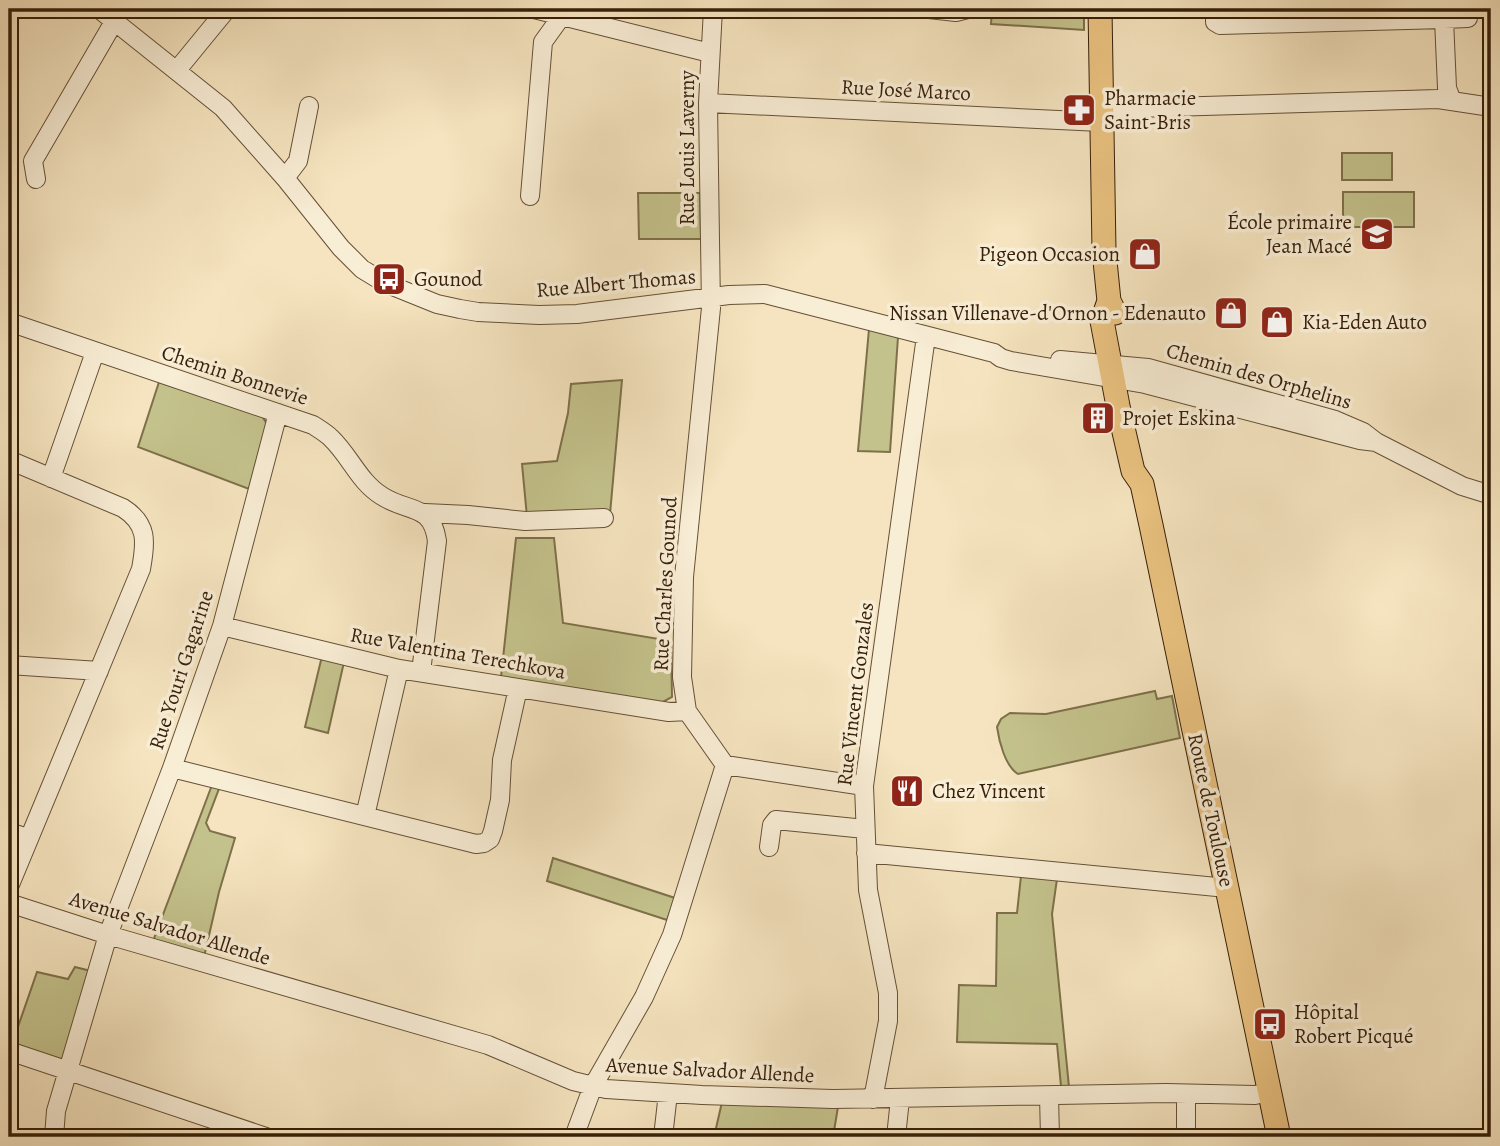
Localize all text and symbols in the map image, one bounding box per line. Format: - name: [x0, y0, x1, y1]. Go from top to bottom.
- street label: Rue Louis Laverny: [673, 70, 701, 226]
- street label: Rue José Marco: [840, 73, 972, 107]
- place label: Pharmacie Saint-Bris: [1104, 84, 1196, 136]
- pharmacy icon: Pharmacie Saint-Bris: [1060, 91, 1098, 129]
- place label: École primaire Jean Macé: [1227, 208, 1352, 260]
- school or university icon: École primaire Jean Macé: [1358, 215, 1396, 253]
- shop icon: Pigeon Occasion: [1126, 235, 1164, 273]
- place label: Pigeon Occasion: [979, 240, 1120, 268]
- bus stop icon: Gounod: [370, 260, 408, 298]
- street label: Rue Albert Thomas: [535, 262, 697, 304]
- place label: Gounod: [414, 265, 483, 293]
- shop icon: Nissan Villenave-d'Ornon - Edenauto: [1212, 294, 1250, 332]
- place label: Nissan Villenave-d'Ornon - Edenauto: [889, 299, 1206, 327]
- shop icon: Kia-Eden Auto: [1258, 303, 1296, 341]
- place label: Kia-Eden Auto: [1302, 308, 1427, 336]
- street label: Chemin des Orphelins: [1163, 336, 1355, 416]
- street label: Chemin Bonnevie: [158, 338, 312, 412]
- building icon: Projet Eskina: [1079, 399, 1117, 437]
- place label: Projet Eskina: [1122, 404, 1236, 432]
- street label: Rue Charles Gounod: [646, 495, 684, 672]
- street label: Rue Youri Gagarine: [142, 587, 220, 753]
- street label: Rue Vincent Gonzales: [830, 600, 880, 788]
- street label: Rue Valentina Terechkova: [348, 620, 568, 686]
- street label: Route de Toulouse: [1181, 731, 1241, 889]
- restaurant icon: Chez Vincent: [888, 772, 926, 810]
- place label: Chez Vincent: [932, 777, 1045, 805]
- street label: Avenue Salvador Allende: [65, 884, 274, 972]
- place label: Hôpital Robert Picqué: [1294, 998, 1413, 1050]
- bus stop icon: Hôpital Robert Picqué: [1251, 1005, 1289, 1043]
- street label: Avenue Salvador Allende: [604, 1051, 815, 1089]

